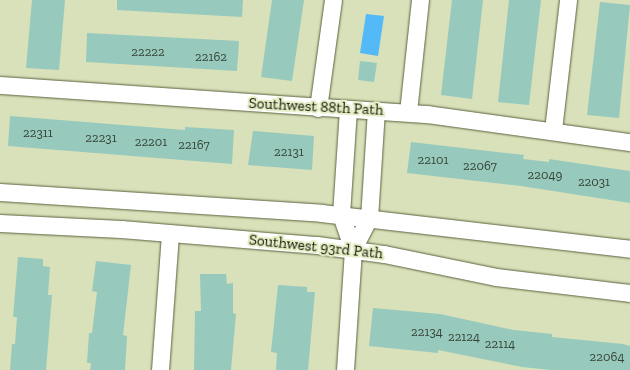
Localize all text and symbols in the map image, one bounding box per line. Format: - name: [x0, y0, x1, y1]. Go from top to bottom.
- house number: 22222: [131, 44, 165, 60]
- house number: 22162: [195, 49, 227, 65]
- street label: Southwest 88th Path: [248, 94, 384, 120]
- house number: 22311: [23, 125, 53, 141]
- house number: 22231: [85, 130, 117, 146]
- house number: 22201: [135, 134, 167, 150]
- house number: 22167: [178, 137, 210, 153]
- house number: 22131: [274, 144, 304, 160]
- house number: 22101: [418, 152, 448, 168]
- house number: 22067: [463, 158, 497, 174]
- house number: 22049: [528, 167, 562, 183]
- house number: 22031: [578, 174, 610, 190]
- street label: Southwest 93rd Path: [248, 231, 384, 263]
- house number: 22134: [411, 324, 443, 340]
- house number: 22124: [448, 329, 480, 345]
- house number: 22114: [485, 336, 515, 352]
- house number: 22064: [590, 349, 624, 365]

